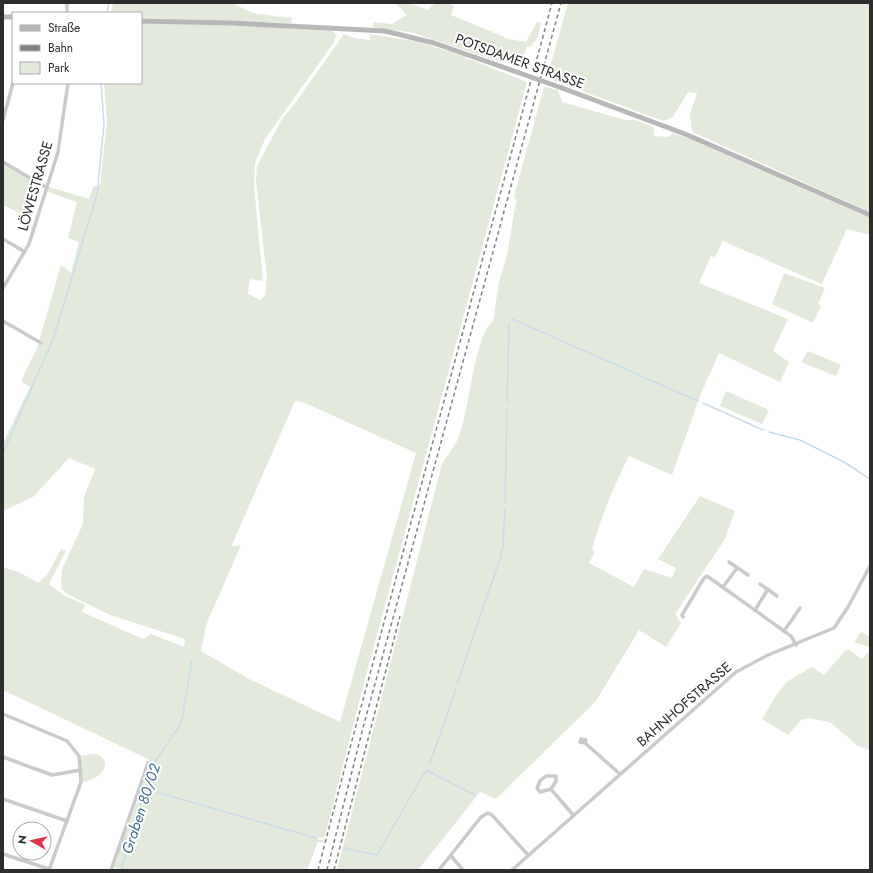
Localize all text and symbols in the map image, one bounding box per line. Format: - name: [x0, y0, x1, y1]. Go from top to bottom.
- legend: [12, 12, 142, 84]
- text: Straße: [48, 19, 80, 37]
- street label: POTSDAMER STRASSE: [453, 28, 587, 94]
- text: Bahn: [48, 39, 73, 57]
- text: Park: [48, 59, 70, 77]
- street label: LÖWESTRASSE: [13, 139, 57, 233]
- street label: BAHNHOFSTRASSE: [632, 657, 736, 751]
- water label: Graben 80/02: [116, 760, 166, 857]
- north arrow: [12, 821, 52, 861]
- text: N: [14, 834, 31, 845]

